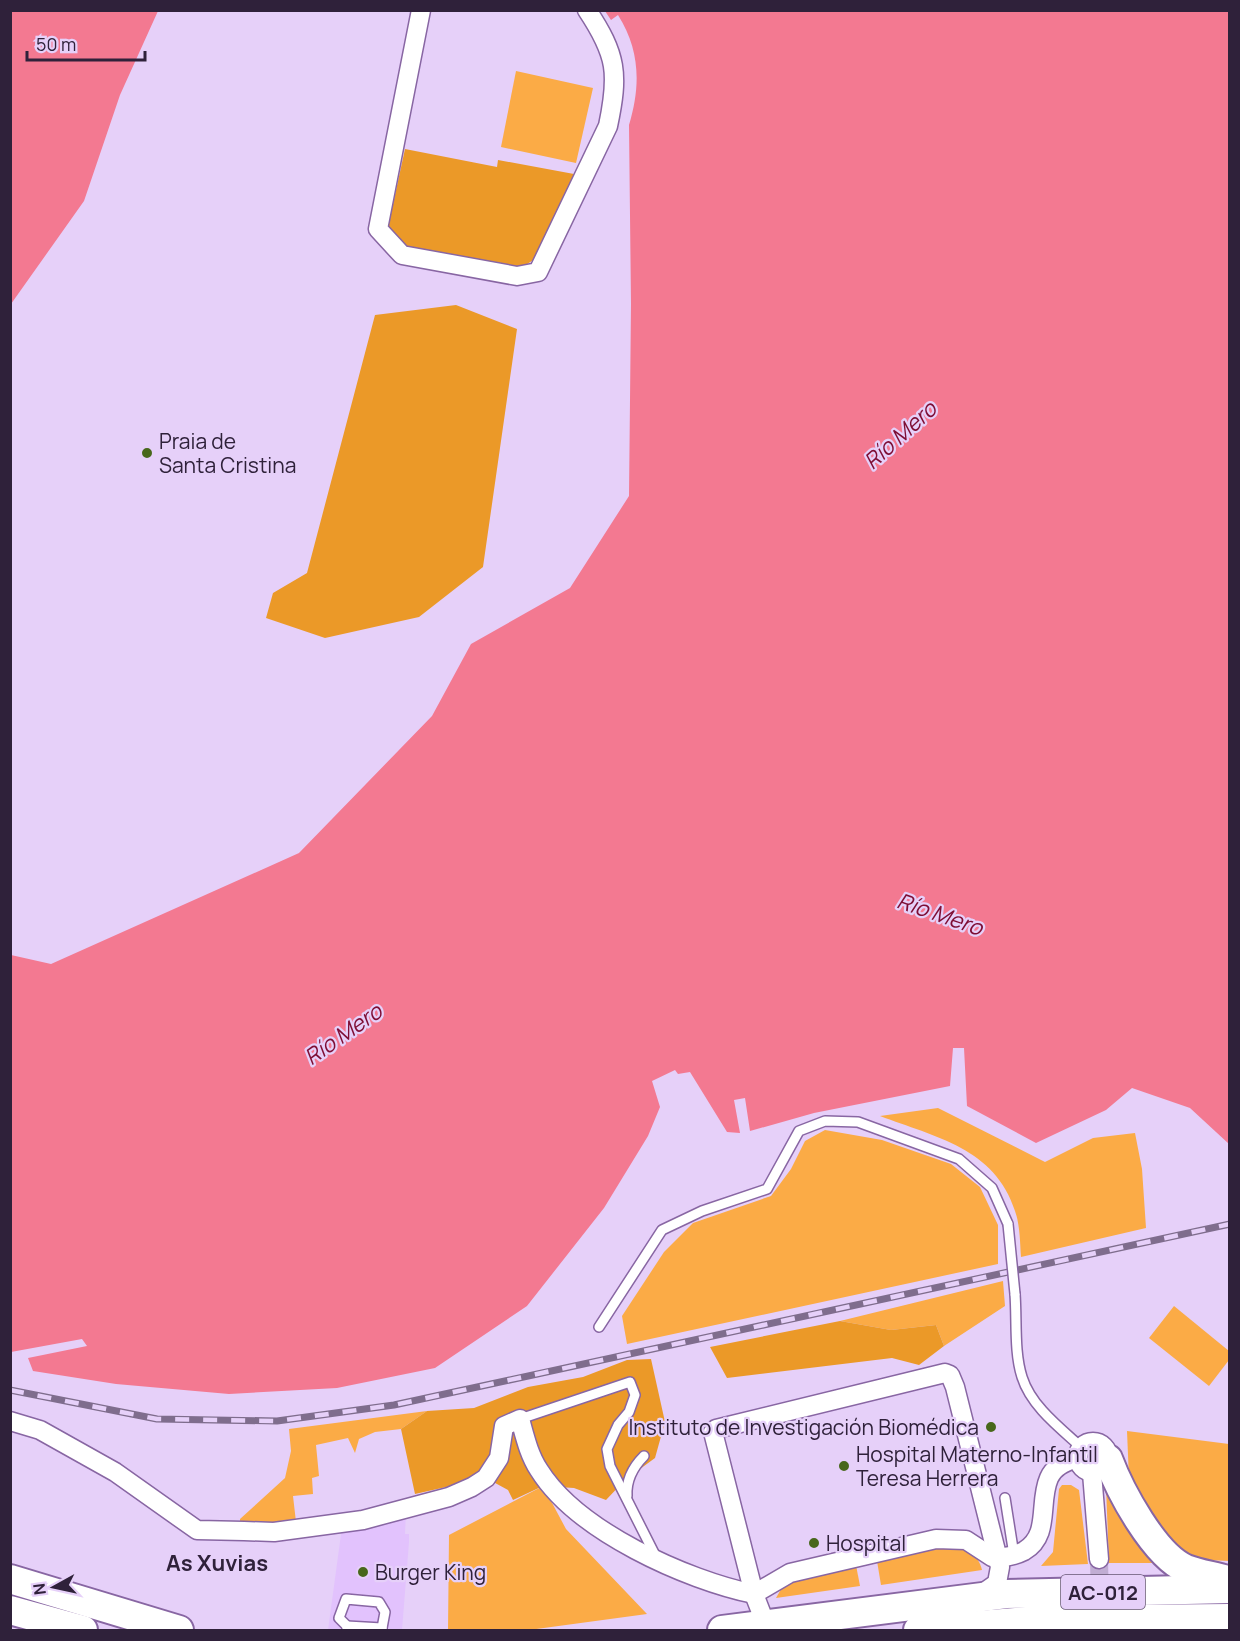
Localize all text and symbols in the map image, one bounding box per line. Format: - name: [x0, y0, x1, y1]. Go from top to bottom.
- scale bar: [27, 24, 146, 62]
- text: 50 m: [36, 32, 76, 56]
- water label: Río Mero: [857, 393, 944, 476]
- place label: Praia de Santa Cristina: [159, 427, 296, 479]
- marker: Praia de Santa Cristina: [140, 446, 154, 460]
- water label: Río Mero: [893, 885, 989, 943]
- water label: Río Mero: [298, 995, 389, 1072]
- place label: Instituto de Investigación Biomédica: [628, 1413, 979, 1441]
- marker: Instituto de Investigación Biomédica: [984, 1420, 998, 1434]
- place label: Hospital Materno-Infantil Teresa Herrera: [856, 1440, 1098, 1492]
- marker: Hospital Materno-Infantil Teresa Herrera: [837, 1459, 851, 1473]
- place label: Hospital: [826, 1529, 906, 1557]
- marker: Hospital: [807, 1536, 821, 1550]
- district label: As Xuvias: [166, 1548, 268, 1578]
- north arrow: [24, 1557, 84, 1617]
- place label: Burger King: [375, 1558, 486, 1586]
- marker: Burger King: [356, 1565, 370, 1579]
- road number: AC-012: [1061, 1575, 1145, 1609]
- text: N: [27, 1582, 51, 1596]

